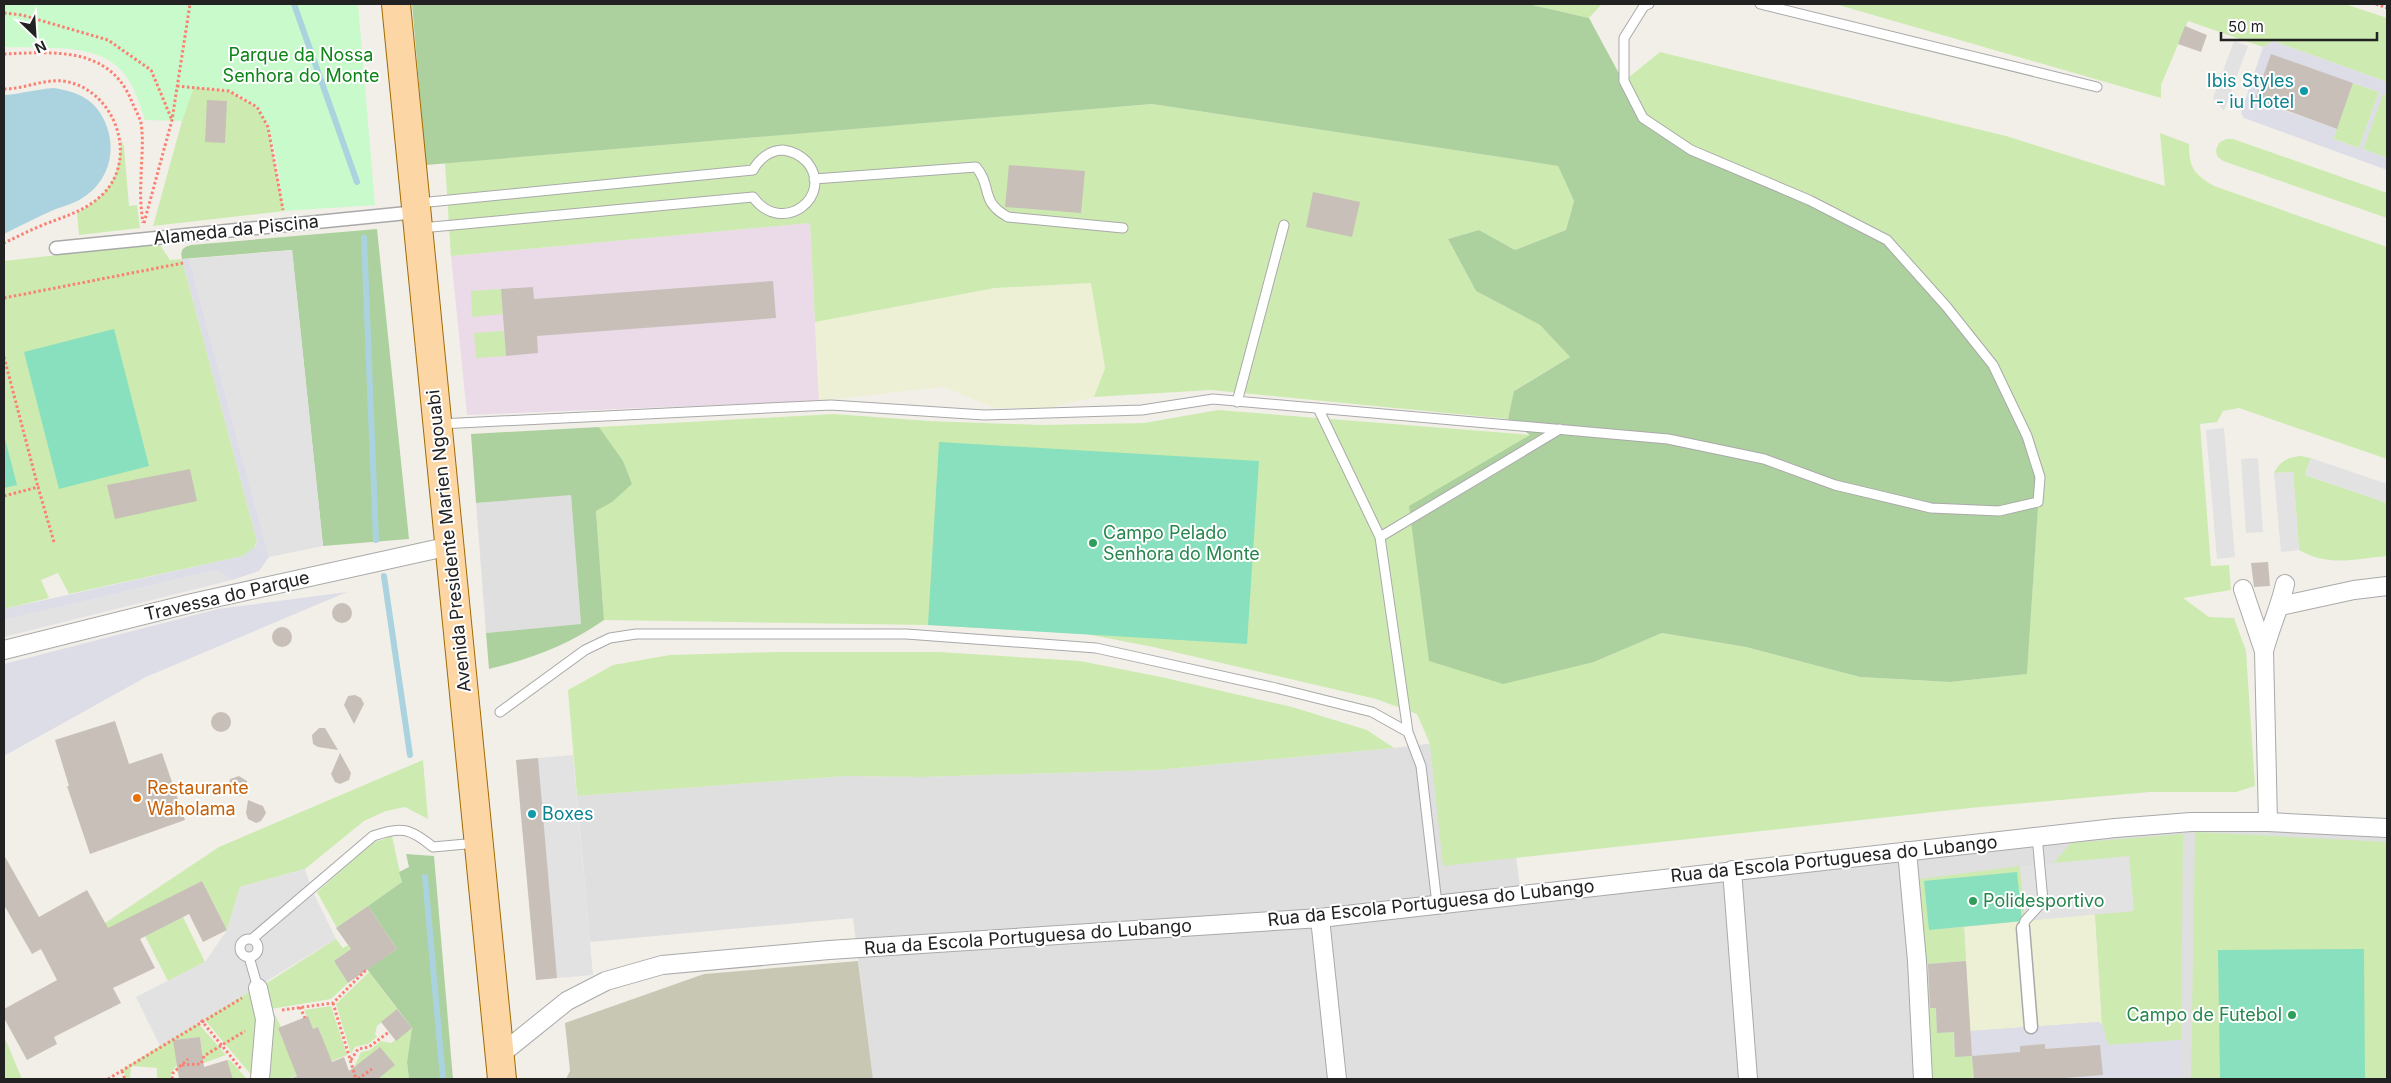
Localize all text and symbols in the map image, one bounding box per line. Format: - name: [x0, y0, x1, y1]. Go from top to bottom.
- north arrow: [10, 10, 60, 60]
- scale bar: [2221, 10, 2377, 42]
- text: 50 m: [2228, 17, 2264, 36]
- text: N: [32, 37, 49, 57]
- park label: Parque da Nossa Senhora do Monte: [223, 44, 379, 86]
- place label: Ibis Styles - iu Hotel: [2207, 70, 2294, 112]
- marker: Ibis Styles - iu Hotel: [2298, 85, 2310, 97]
- street label: Alameda da Piscina: [152, 210, 320, 249]
- street label: Avenida Presidente Marien Ngouabi: [422, 389, 475, 693]
- place label: Campo Pelado Senhora do Monte: [1103, 522, 1260, 564]
- marker: Campo Pelado Senhora do Monte: [1087, 537, 1099, 549]
- street label: Travessa do Parque: [142, 566, 311, 625]
- place label: Restaurante Waholama: [147, 777, 249, 819]
- marker: Restaurante Waholama: [131, 792, 143, 804]
- place label: Boxes: [542, 803, 594, 824]
- marker: Boxes: [526, 808, 538, 820]
- street label: Rua da Escola Portuguesa do Lubango: [1669, 831, 1998, 886]
- street label: Rua da Escola Portuguesa do Lubango: [1266, 875, 1595, 930]
- place label: Polidesportivo: [1983, 890, 2105, 911]
- marker: Polidesportivo: [1967, 895, 1979, 907]
- street label: Rua da Escola Portuguesa do Lubango: [863, 915, 1193, 958]
- place label: Campo de Futebol: [2126, 1004, 2282, 1025]
- marker: Campo de Futebol: [2286, 1009, 2298, 1021]

